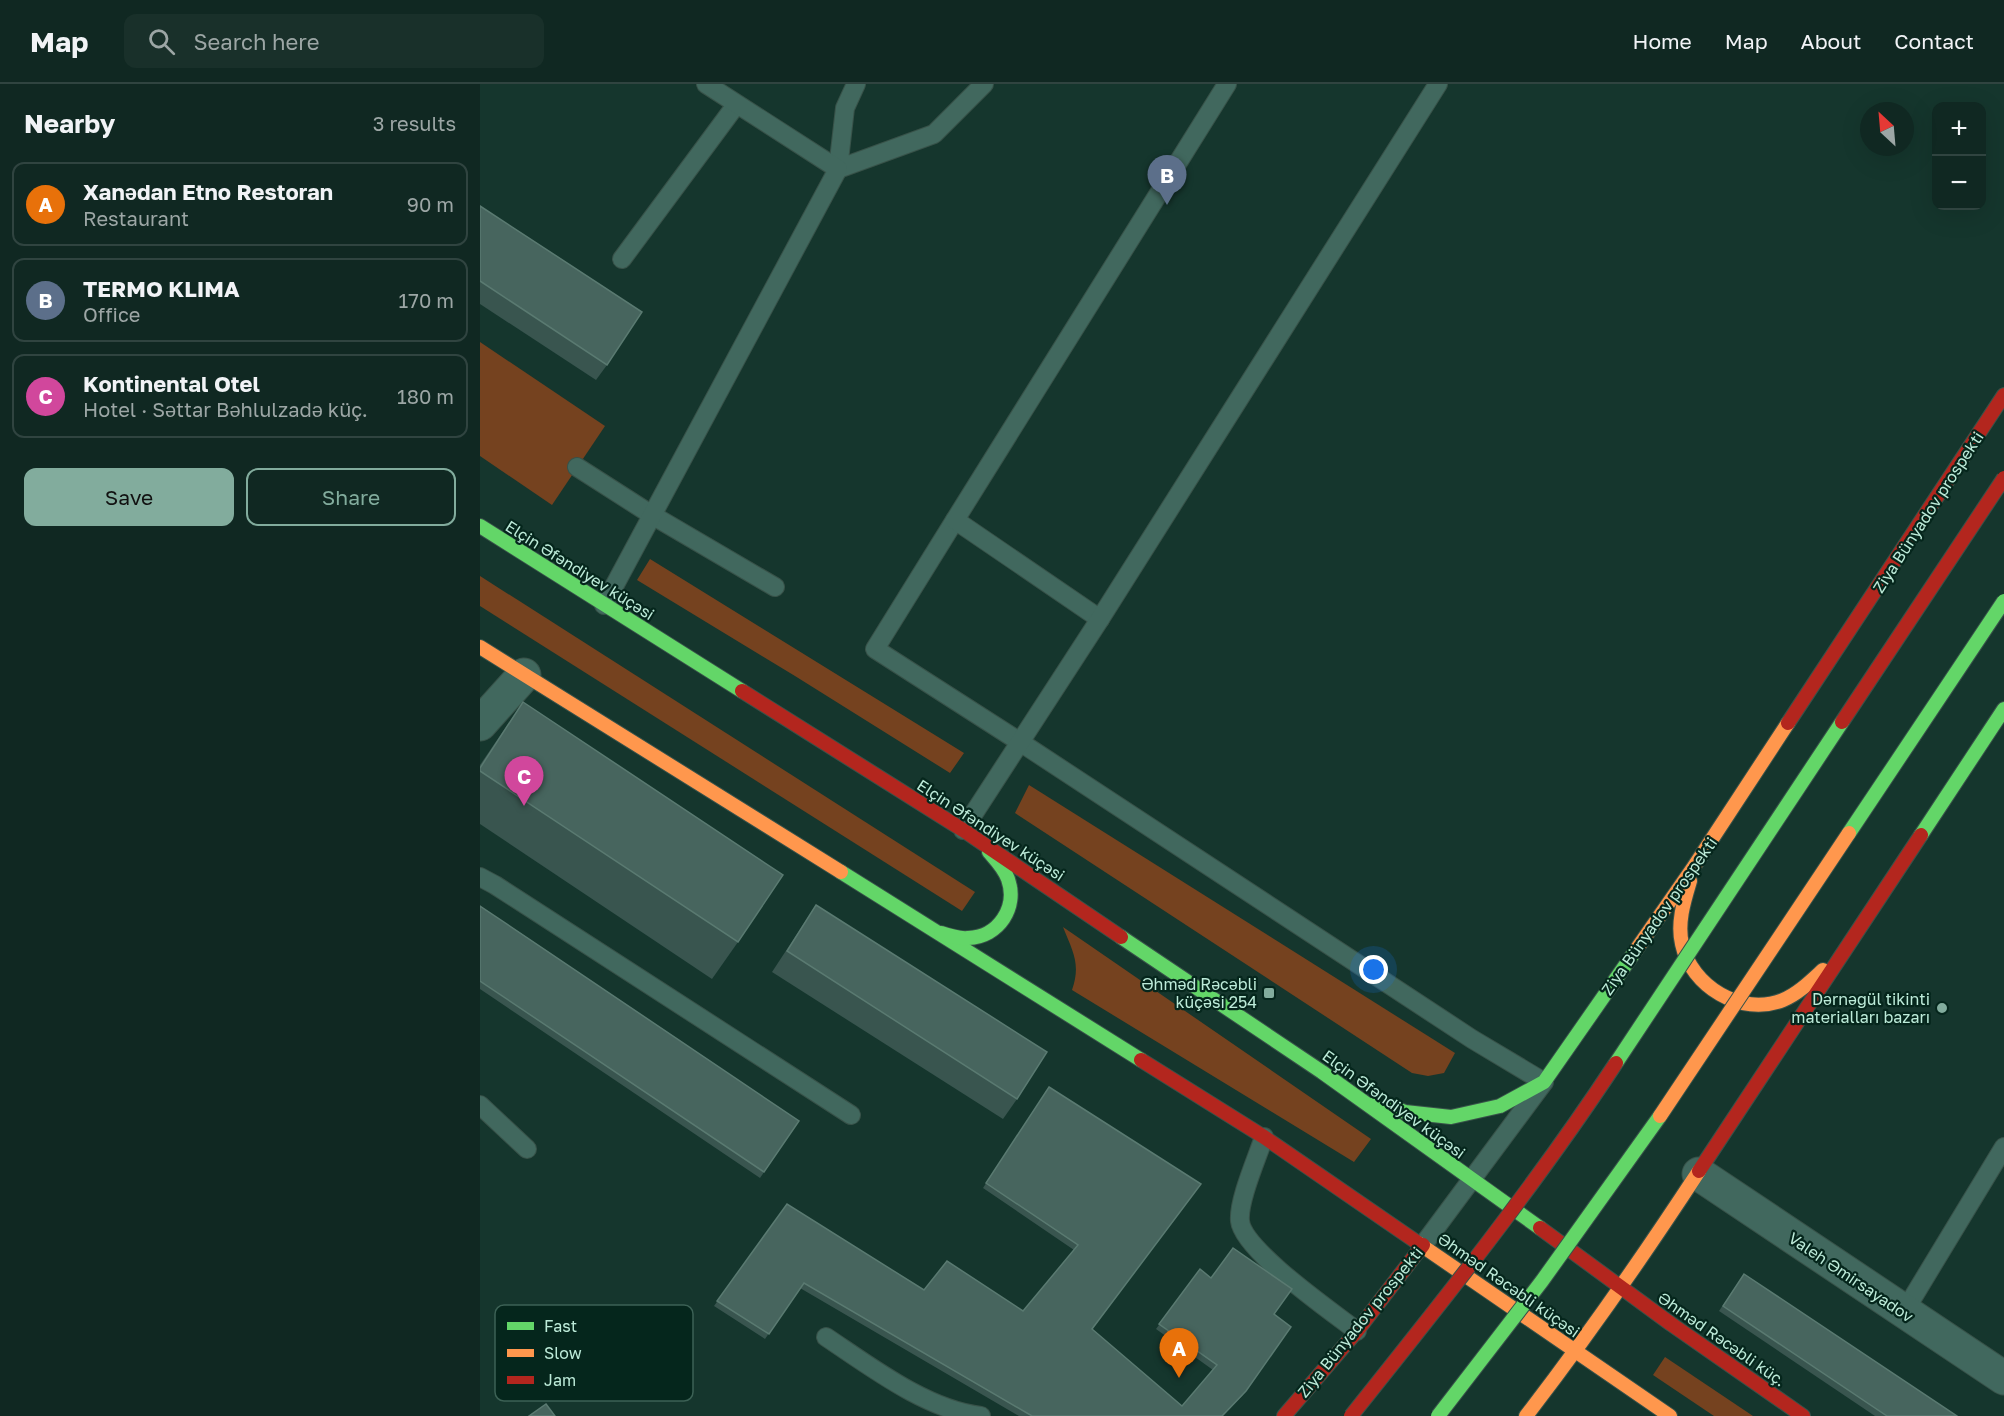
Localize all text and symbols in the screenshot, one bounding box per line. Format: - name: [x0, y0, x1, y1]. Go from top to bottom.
- search box: [124, 14, 544, 68]
- text: Map: [30, 25, 88, 58]
- icon: search: [145, 25, 178, 58]
- text: Search here: [193, 28, 319, 55]
- text: Home: [1632, 28, 1692, 54]
- text: Map: [1725, 28, 1768, 54]
- text: About: [1801, 28, 1861, 54]
- text: Contact: [1894, 28, 1974, 54]
- north arrow: [1860, 102, 1914, 156]
- map controls: [1932, 102, 1986, 210]
- button: +: [1932, 102, 1986, 156]
- text: Nearby: [24, 108, 115, 139]
- text: 3 results: [373, 111, 456, 135]
- pin: B: [1148, 156, 1186, 205]
- button: −: [1932, 156, 1986, 210]
- text: Xanədan Etno Restoran: [83, 178, 333, 205]
- text: A: [38, 192, 53, 216]
- text: 90 m: [407, 192, 454, 216]
- text: Restaurant: [83, 206, 189, 230]
- text: TERMO KLIMA: [83, 275, 240, 302]
- text: B: [38, 288, 53, 312]
- text: 170 m: [399, 288, 454, 312]
- text: Office: [83, 302, 140, 326]
- text: Kontinental Otel: [83, 370, 260, 397]
- text: C: [38, 384, 53, 408]
- text: 180 m: [397, 384, 454, 408]
- text: Hotel · Səttar Bəhlulzadə küç.: [83, 397, 368, 421]
- street label: Ziya Bünyadov prospekti: [1868, 428, 1988, 596]
- button: Save: [24, 468, 234, 526]
- button: Share: [246, 468, 456, 526]
- street label: Elçin Əfəndiyev küçəsi: [502, 516, 658, 624]
- pin: C: [504, 756, 543, 806]
- street label: Elçin Əfəndiyev küçəsi: [913, 775, 1069, 885]
- street label: Ziya Bünyadov prospekti: [1597, 833, 1721, 999]
- your location: [1359, 955, 1388, 984]
- place label: Əhməd Rəcəbli küçəsi 254: [1142, 974, 1257, 1012]
- marker: Əhməd Rəcəbli küçəsi 254: [1262, 986, 1276, 1000]
- place label: Dərnəgül tikinti materialları bazarı: [1791, 989, 1930, 1027]
- marker: Dərnəgül tikinti materialları bazarı: [1935, 1001, 1949, 1015]
- street label: Elçin Əfəndiyev küçəsi: [1319, 1045, 1469, 1163]
- street label: Əhməd Rəcəbli küçəsi: [1434, 1228, 1584, 1342]
- street label: Valeh Əmirsayadov: [1785, 1228, 1917, 1326]
- street label: Ziya Bünyadov prospekti: [1293, 1243, 1427, 1401]
- street label: Əhməd Rəcəbli küç.: [1654, 1287, 1790, 1391]
- legend: [495, 1305, 693, 1401]
- text: Fast: [544, 1316, 577, 1336]
- pin: A: [1160, 1328, 1198, 1378]
- text: Slow: [544, 1343, 582, 1363]
- text: Jam: [544, 1370, 576, 1390]

